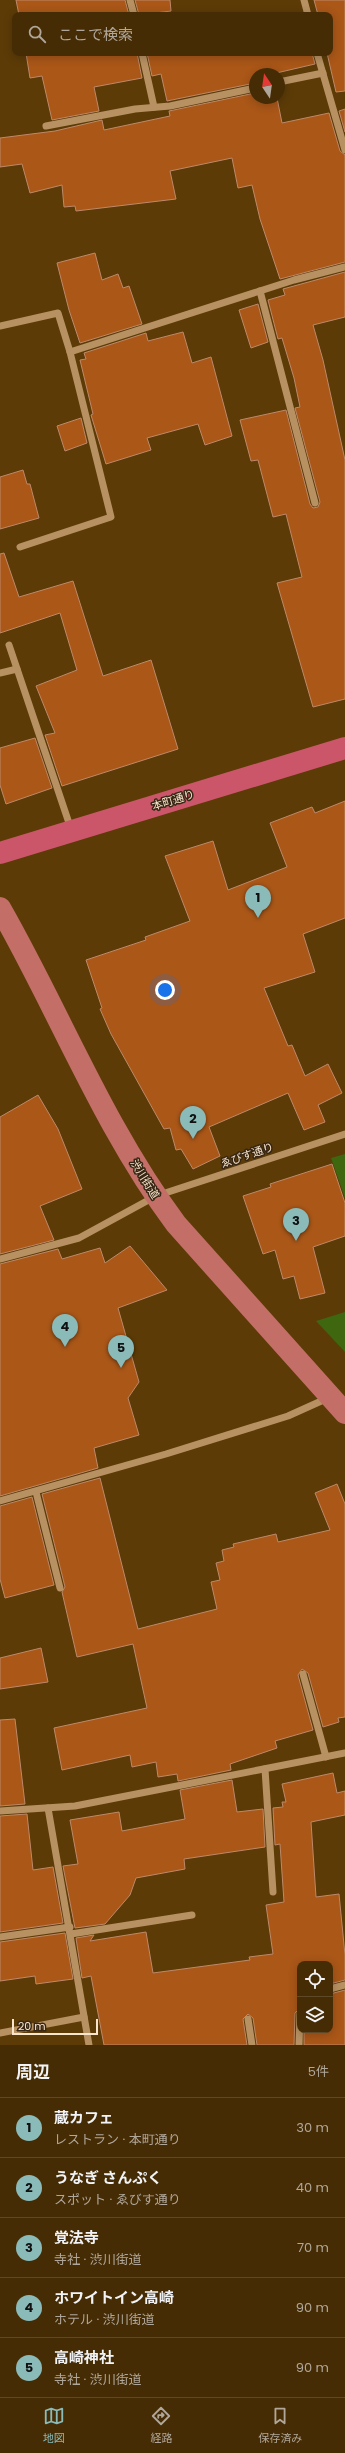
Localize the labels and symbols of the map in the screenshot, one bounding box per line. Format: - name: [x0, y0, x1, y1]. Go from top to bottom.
- north arrow: [249, 68, 285, 104]
- street label: 本町通り: [150, 786, 196, 814]
- pin: 1: [245, 885, 271, 918]
- your location: [155, 980, 175, 1000]
- pin: 2: [180, 1106, 206, 1139]
- street label: ゑびす通り: [218, 1138, 276, 1172]
- street label: 渋川街道: [127, 1156, 163, 1202]
- pin: 3: [283, 1208, 309, 1241]
- pin: 4: [52, 1314, 78, 1347]
- pin: 5: [108, 1335, 134, 1368]
- scale bar: [12, 2017, 98, 2036]

